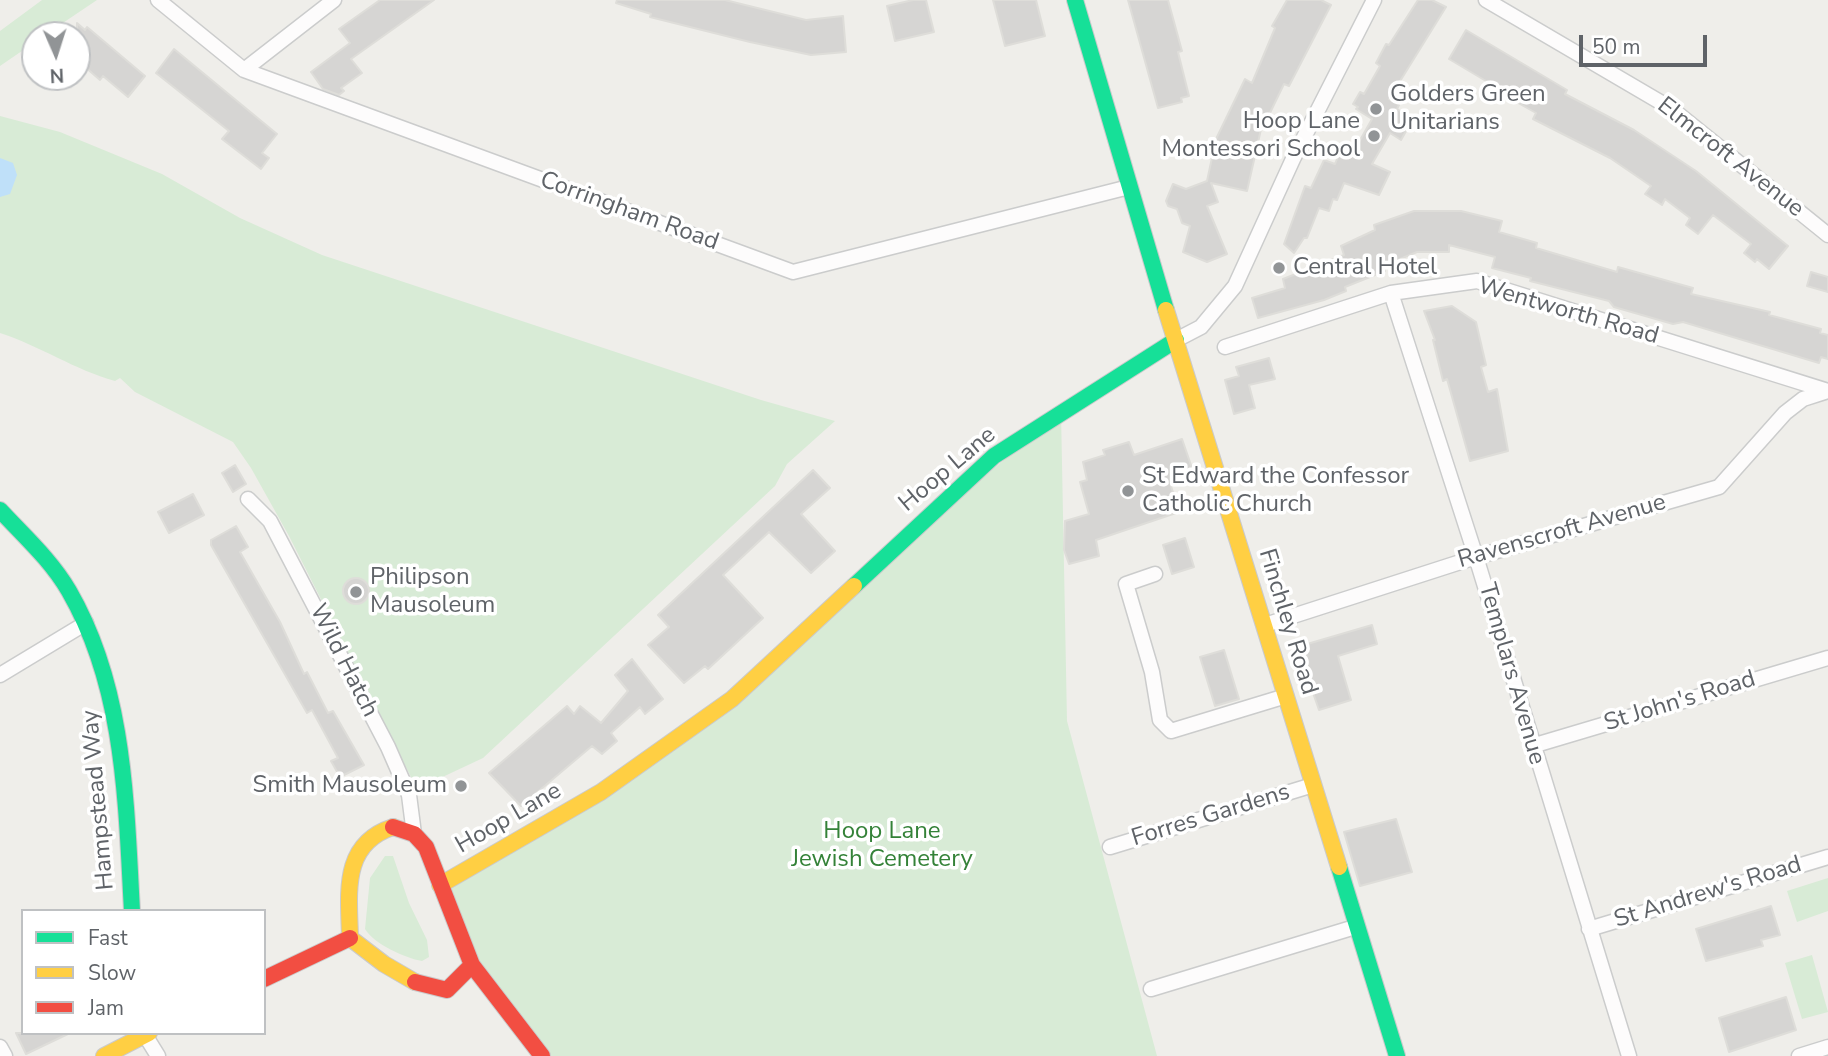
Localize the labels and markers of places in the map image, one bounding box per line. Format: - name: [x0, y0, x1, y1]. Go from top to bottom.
- place label: Golders Green Unitarians: [1390, 81, 1546, 137]
- marker: Golders Green Unitarians: [1368, 101, 1384, 117]
- place label: Hoop Lane Montessori School: [1161, 108, 1360, 164]
- marker: Hoop Lane Montessori School: [1366, 128, 1382, 144]
- place label: Central Hotel: [1293, 254, 1437, 282]
- marker: Central Hotel: [1271, 260, 1287, 276]
- place label: St Edward the Confessor Catholic Church: [1142, 463, 1409, 519]
- marker: St Edward the Confessor Catholic Church: [1120, 483, 1136, 499]
- place label: Philipson Mausoleum: [370, 564, 495, 620]
- marker: Philipson Mausoleum: [348, 584, 364, 600]
- place label: Smith Mausoleum: [253, 772, 447, 800]
- marker: Smith Mausoleum: [453, 778, 469, 794]

